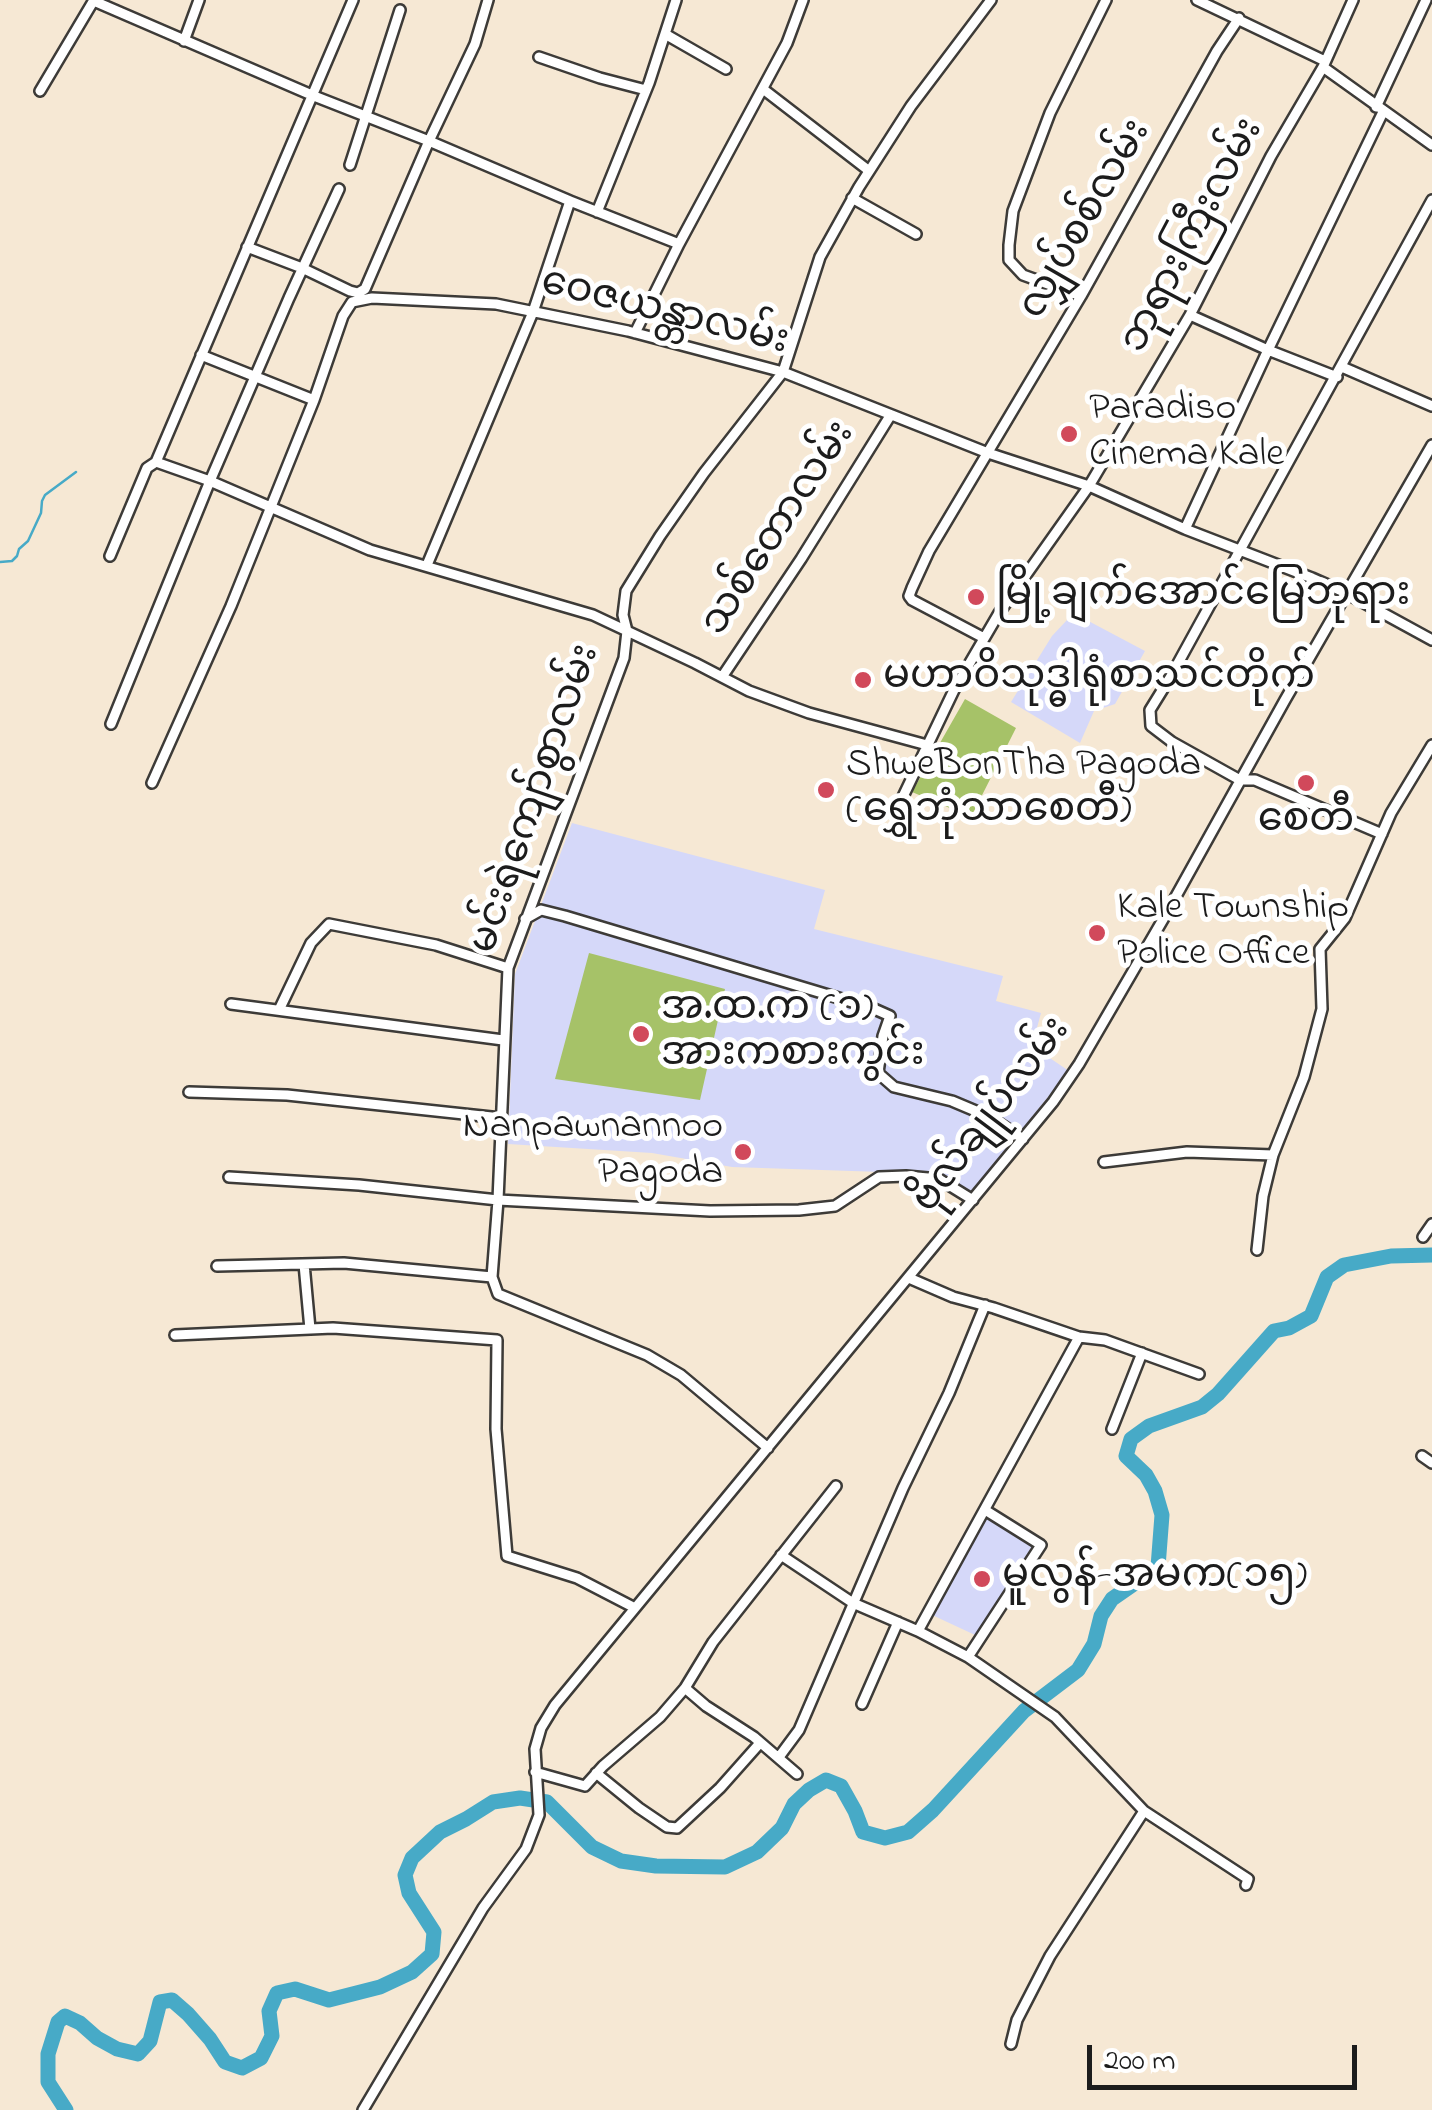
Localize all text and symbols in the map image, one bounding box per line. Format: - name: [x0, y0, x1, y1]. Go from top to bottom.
- street label: ဘုရားကြီးလမ်း: [1113, 112, 1277, 362]
- street label: လျှပ်စစ်လမ်း: [1012, 113, 1164, 329]
- street label: ဝေဇယန္တာလမ်း: [535, 261, 793, 369]
- place label: Paradiso Cinema Kale: [1089, 387, 1284, 481]
- street label: သစ်တောလမ်း: [694, 414, 868, 646]
- marker: Paradiso Cinema Kale: [1058, 423, 1080, 445]
- place label: မြို့ချက်အောင်မြေဘုရား: [996, 573, 1410, 621]
- marker: မြို့ချက်အောင်မြေဘုရား: [965, 586, 987, 608]
- street label: မင်းရဲကျော်စွာလမ်း: [463, 639, 613, 961]
- place label: မဟာဝိသုဒ္ဓါရုံစာသင်တိုက်: [883, 656, 1315, 704]
- marker: မဟာဝိသုဒ္ဓါရုံစာသင်တိုက်: [852, 669, 874, 691]
- place label: ShweBonTha Pagoda (ရွှေဘုံသာစေတီ): [846, 743, 1201, 837]
- marker: စေတီ: [1295, 772, 1317, 794]
- marker: ShweBonTha Pagoda (ရွှေဘုံသာစေတီ): [815, 779, 837, 801]
- place label: စေတီ: [1258, 799, 1354, 847]
- place label: Kale Township Police Office: [1117, 886, 1349, 980]
- marker: Kale Township Police Office: [1086, 922, 1108, 944]
- place label: အ.ထ.က (၁) အားကစားကွင်း: [661, 987, 925, 1081]
- street label: ဗိုလ်ချုပ်လမ်း: [905, 1010, 1083, 1224]
- marker: အ.ထ.က (၁) အားကစားကွင်း: [630, 1023, 652, 1045]
- place label: Nanpawnannoo Pagoda: [463, 1105, 723, 1199]
- marker: Nanpawnannoo Pagoda: [732, 1141, 754, 1163]
- place label: မူလွန်-အမက(၁၅): [1002, 1555, 1307, 1603]
- marker: မူလွန်-အမက(၁၅): [971, 1568, 993, 1590]
- scale bar: [1092, 2025, 1362, 2087]
- text: 200 m: [1104, 2040, 1176, 2084]

